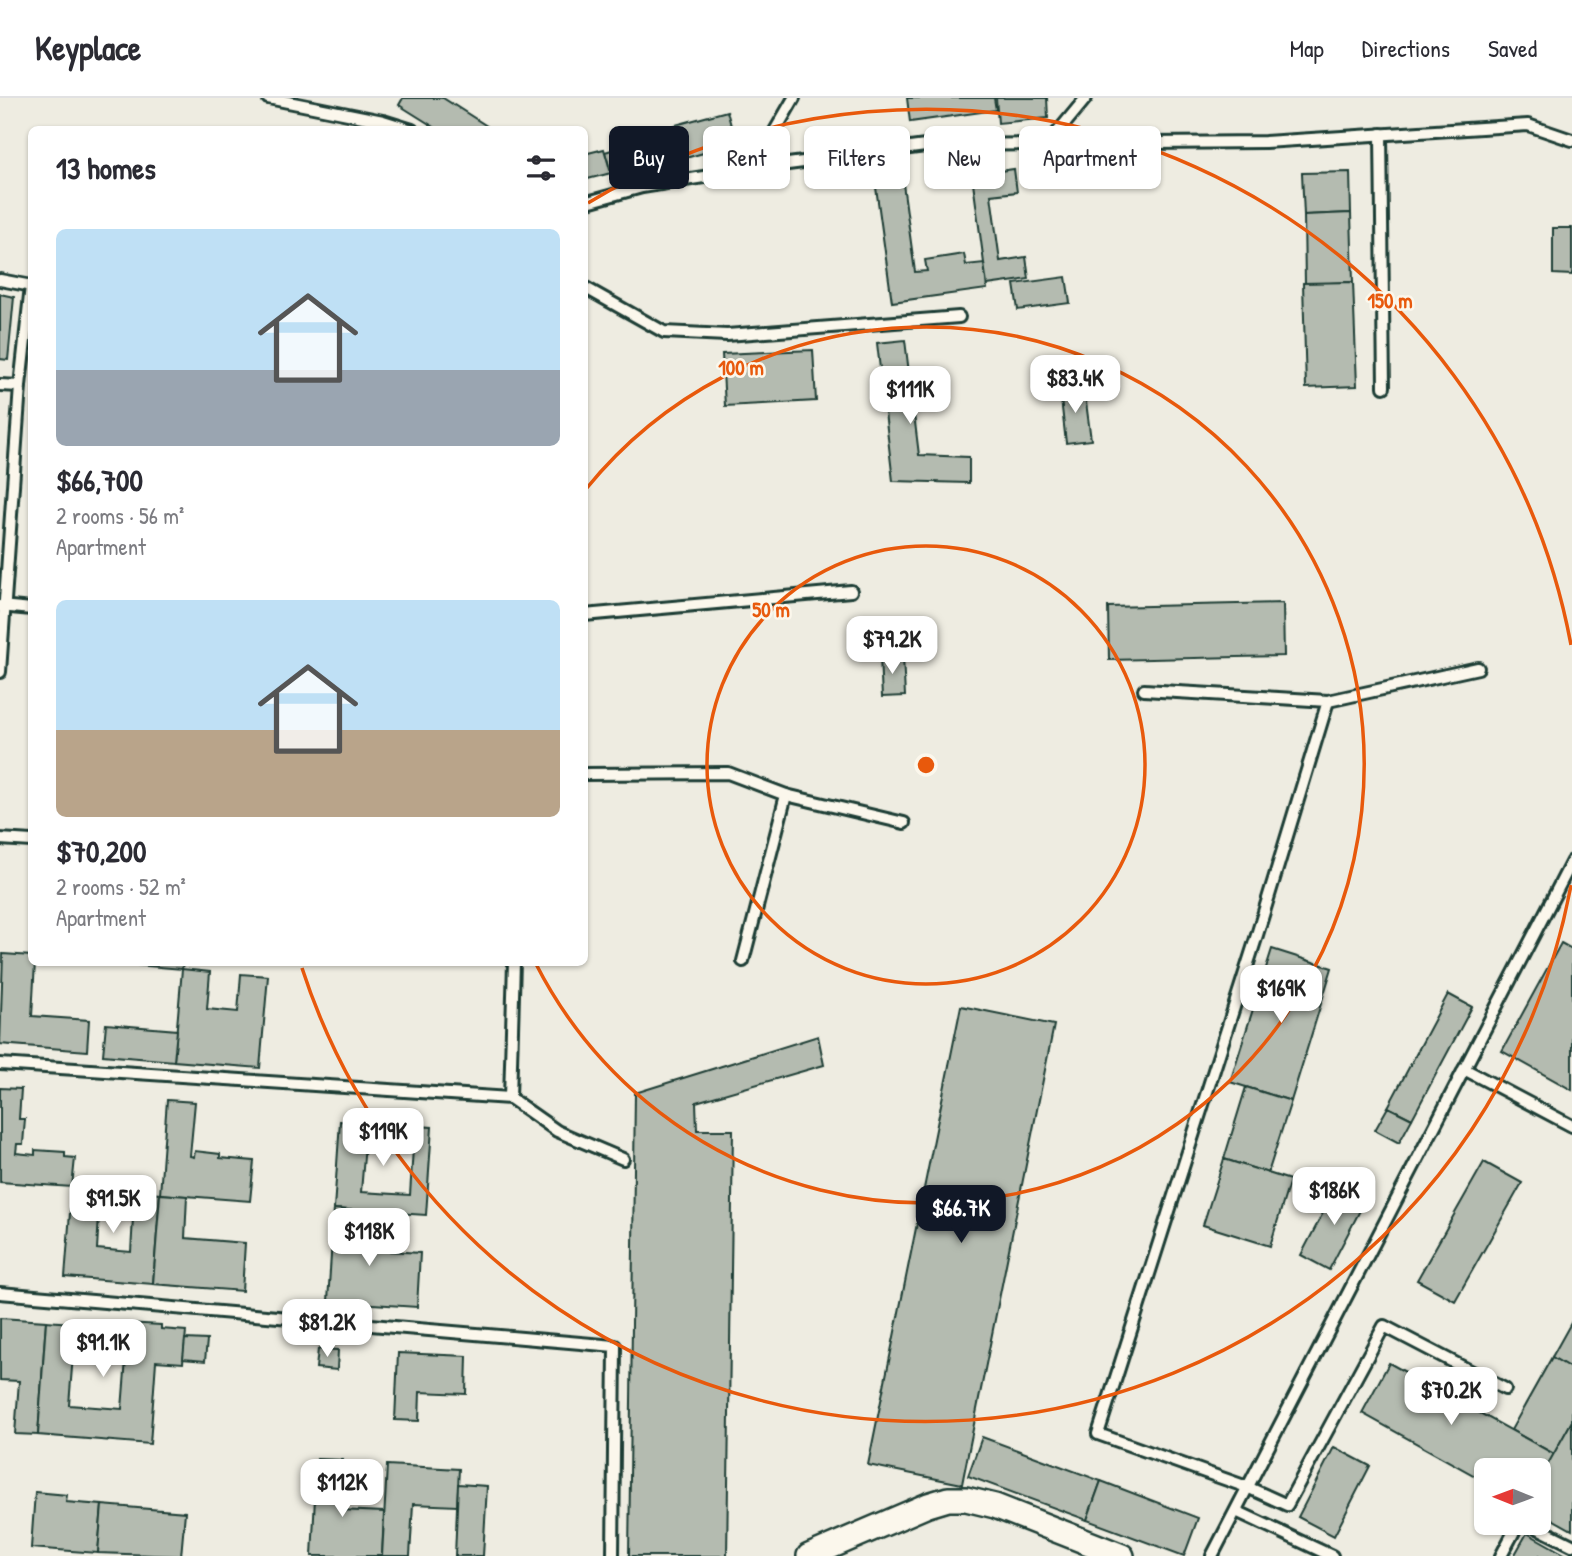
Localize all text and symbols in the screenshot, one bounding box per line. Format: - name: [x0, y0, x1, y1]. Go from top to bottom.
- text: Keyplace: [35, 26, 141, 70]
- text: Map: [1290, 32, 1324, 64]
- text: Directions: [1362, 32, 1450, 64]
- text: Saved: [1488, 32, 1537, 64]
- chip: Buy: [609, 126, 689, 189]
- chip: Rent: [703, 126, 790, 189]
- chip: Filters: [804, 126, 910, 189]
- chip: New: [924, 126, 1005, 189]
- chip: Apartment: [1019, 126, 1161, 189]
- text: 13 homes: [56, 148, 156, 188]
- icon: filters: [522, 149, 560, 187]
- icon: home: [245, 275, 371, 401]
- text: 150 m: [1367, 286, 1413, 315]
- text: 100 m: [718, 353, 764, 382]
- pin: $83.4K: [1018, 356, 1132, 415]
- text: $83.4K: [1046, 362, 1104, 393]
- pin: $111K: [861, 366, 959, 426]
- text: $111K: [886, 373, 934, 404]
- text: $66,700: [56, 460, 143, 500]
- text: 2 rooms · 56 m²: [56, 500, 184, 531]
- text: Apartment: [56, 531, 146, 562]
- text: 50 m: [752, 595, 790, 624]
- pin: $79.2K: [835, 616, 949, 676]
- text: $79.2K: [862, 623, 922, 654]
- icon: home: [245, 646, 371, 772]
- centre of rings: [914, 753, 938, 777]
- text: $70,200: [56, 831, 146, 871]
- text: 2 rooms · 52 m²: [56, 871, 186, 902]
- text: Apartment: [56, 902, 146, 933]
- pin: $169K: [1232, 965, 1330, 1025]
- text: $169K: [1256, 972, 1306, 1003]
- pin: $119K: [334, 1108, 432, 1168]
- text: $119K: [359, 1115, 407, 1146]
- pin: $186K: [1285, 1168, 1383, 1227]
- text: $186K: [1308, 1174, 1360, 1205]
- pin: $91.5K: [56, 1176, 170, 1235]
- text: $91.5K: [85, 1182, 141, 1213]
- pin: $66.7K: [904, 1186, 1018, 1245]
- text: $66.7K: [932, 1192, 990, 1223]
- pin: $118K: [320, 1208, 418, 1268]
- text: $118K: [344, 1215, 394, 1246]
- pin: $81.2K: [270, 1300, 384, 1359]
- text: $81.2K: [298, 1306, 356, 1337]
- pin: $91.1K: [46, 1320, 160, 1379]
- text: $91.1K: [76, 1326, 130, 1357]
- pin: $70.2K: [1394, 1368, 1508, 1427]
- text: $70.2K: [1420, 1374, 1482, 1405]
- north arrow: [1474, 1458, 1550, 1535]
- map controls: [1474, 1458, 1551, 1535]
- pin: $112K: [293, 1460, 391, 1519]
- text: $112K: [316, 1466, 368, 1497]

